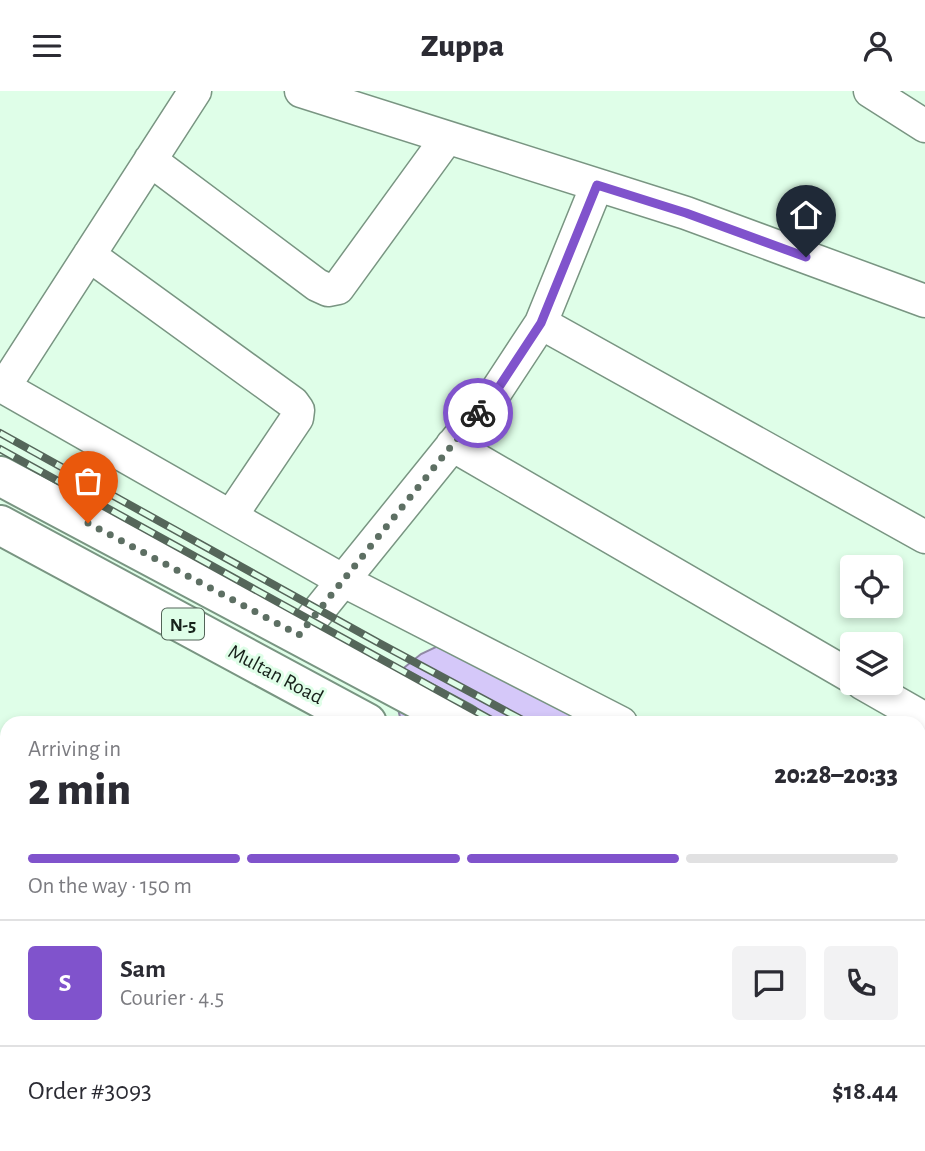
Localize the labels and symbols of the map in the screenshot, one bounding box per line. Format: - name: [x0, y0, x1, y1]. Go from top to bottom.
- pin: [776, 185, 836, 257]
- courier: [443, 378, 513, 448]
- pin: [58, 451, 118, 523]
- road number: N-5: [162, 609, 204, 639]
- street label: Multan Road: [225, 641, 327, 708]

